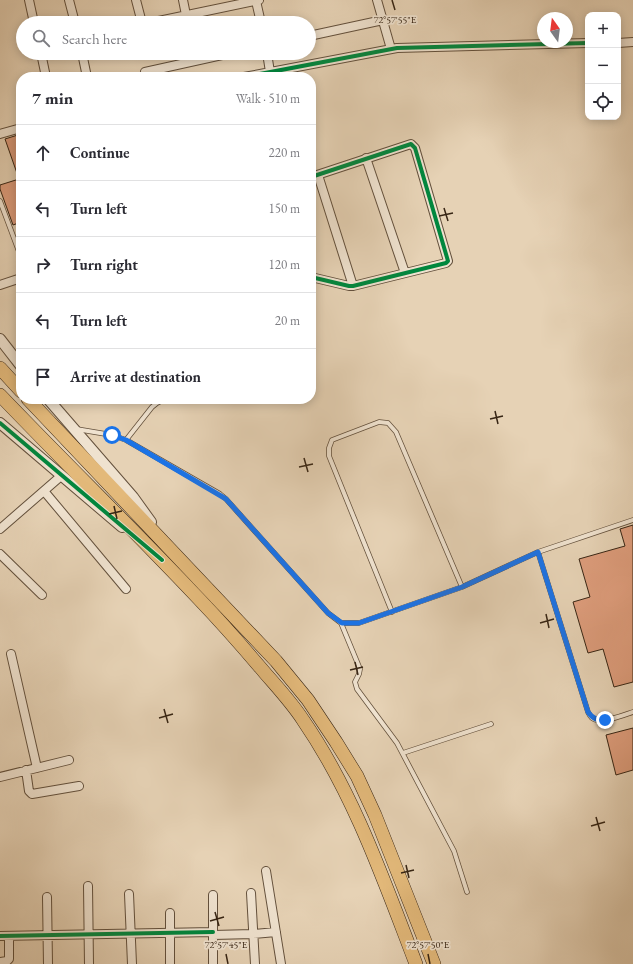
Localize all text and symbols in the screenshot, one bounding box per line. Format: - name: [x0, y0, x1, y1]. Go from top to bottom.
- north arrow: [537, 12, 573, 48]
- map controls: [585, 12, 621, 120]
- button: +: [585, 12, 621, 48]
- text: 72°57'55"E: [374, 13, 417, 26]
- search box: [16, 16, 316, 60]
- icon: search: [30, 27, 52, 49]
- text: Search here: [62, 29, 127, 48]
- button: −: [585, 48, 621, 84]
- button: locate: [585, 84, 621, 120]
- text: 7 min: [32, 87, 73, 109]
- text: Walk · 510 m: [236, 90, 300, 107]
- icon: ahead: [32, 142, 54, 164]
- text: Continue: [70, 143, 130, 162]
- text: 220 m: [269, 144, 300, 161]
- icon: left: [32, 198, 54, 220]
- text: Turn left: [70, 199, 127, 218]
- text: 150 m: [269, 200, 300, 217]
- icon: right: [32, 254, 54, 276]
- text: Turn right: [70, 255, 138, 274]
- text: 120 m: [269, 256, 300, 273]
- icon: left: [32, 310, 54, 332]
- text: Turn left: [70, 311, 127, 330]
- text: 20 m: [275, 312, 300, 329]
- icon: arrive: [32, 366, 54, 388]
- text: Arrive at destination: [70, 367, 201, 386]
- route start: [103, 426, 121, 444]
- route end: [596, 711, 614, 729]
- text: 72°57'45"E: [205, 938, 248, 951]
- text: 72°57'50"E: [407, 938, 450, 951]

